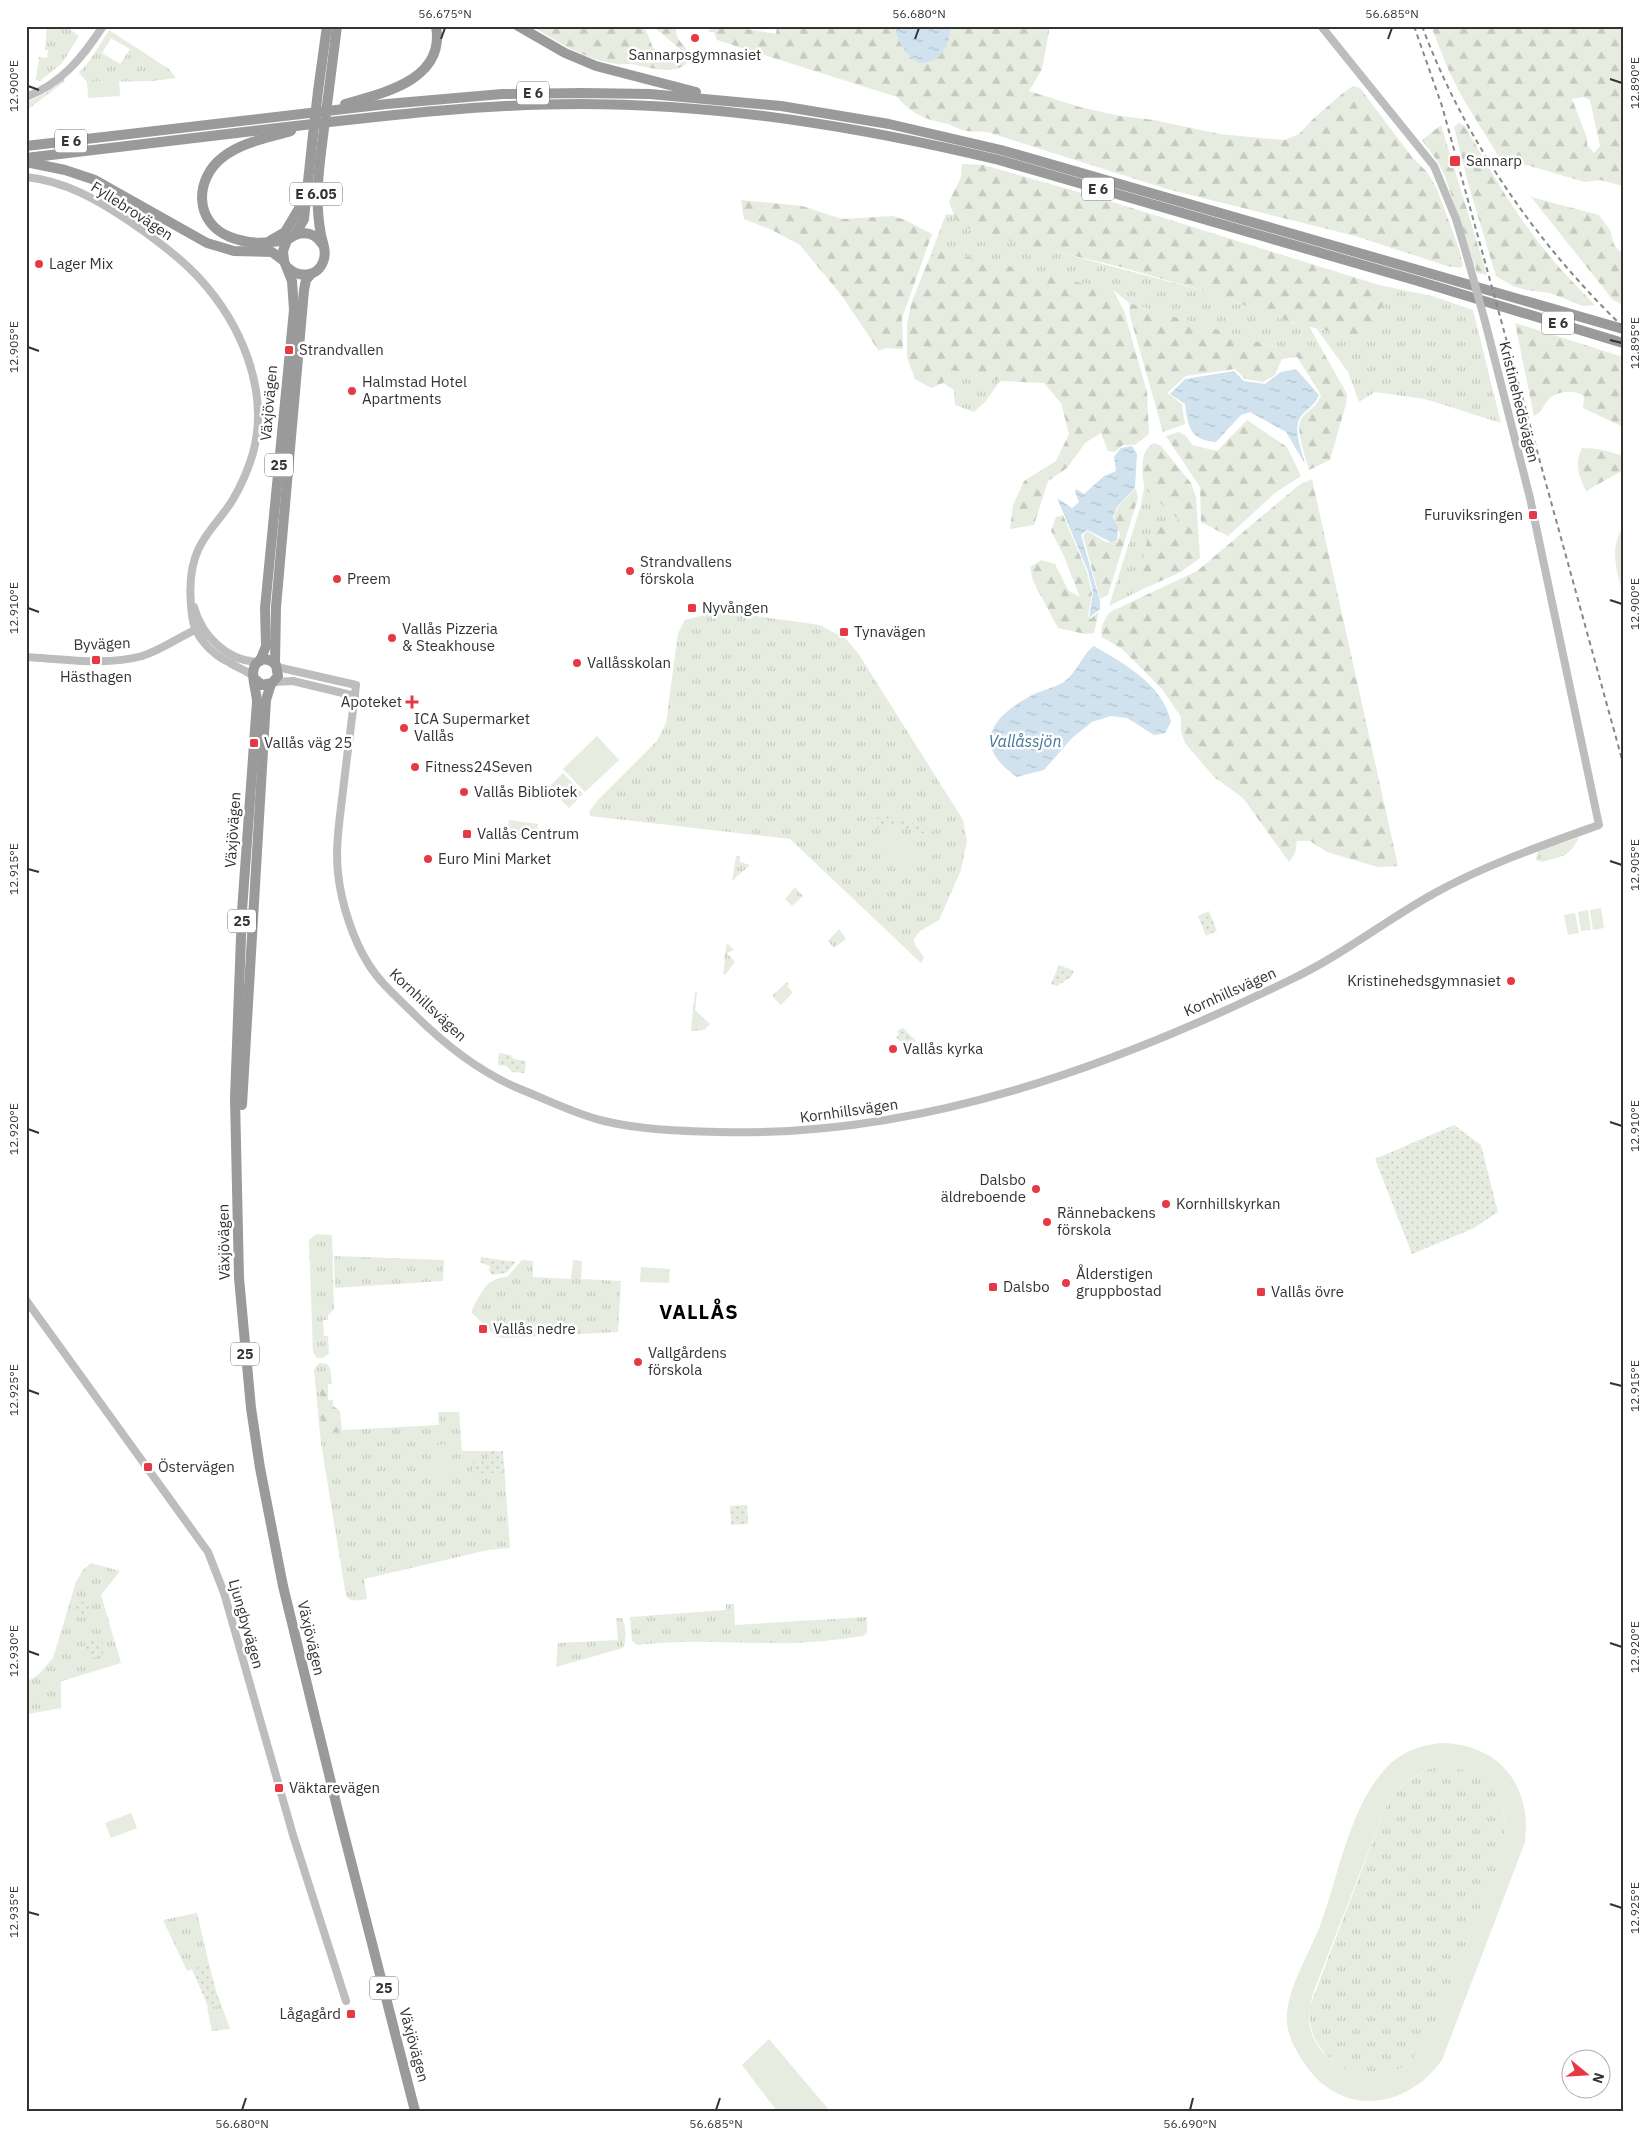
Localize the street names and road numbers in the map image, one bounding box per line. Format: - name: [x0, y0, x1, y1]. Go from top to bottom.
- road number: E 6: [517, 82, 549, 105]
- road number: E 6: [55, 130, 87, 152]
- street label: Fyllebrovägen: [88, 177, 177, 244]
- road number: E 6: [1082, 178, 1114, 200]
- road number: E 6.05: [290, 182, 342, 205]
- road number: E 6: [1542, 312, 1574, 334]
- street label: Kristinehedsvägen: [1495, 339, 1544, 464]
- street label: Växjövägen: [256, 364, 281, 442]
- road number: 25: [265, 454, 293, 476]
- street label: Byvägen: [73, 633, 131, 654]
- street label: Växjövägen: [220, 791, 245, 869]
- road number: 25: [228, 909, 256, 932]
- street label: Kornhillsvägen: [1181, 963, 1279, 1020]
- street label: Kornhillsvägen: [386, 964, 471, 1045]
- street label: Kornhillsvägen: [799, 1094, 899, 1127]
- street label: Växjövägen: [213, 1204, 234, 1280]
- road number: 25: [231, 1342, 259, 1366]
- street label: Ljungbyvägen: [225, 1577, 268, 1671]
- street label: Växjövägen: [294, 1599, 329, 1677]
- road number: 25: [370, 1976, 398, 2000]
- street label: Växjövägen: [395, 2006, 434, 2084]

